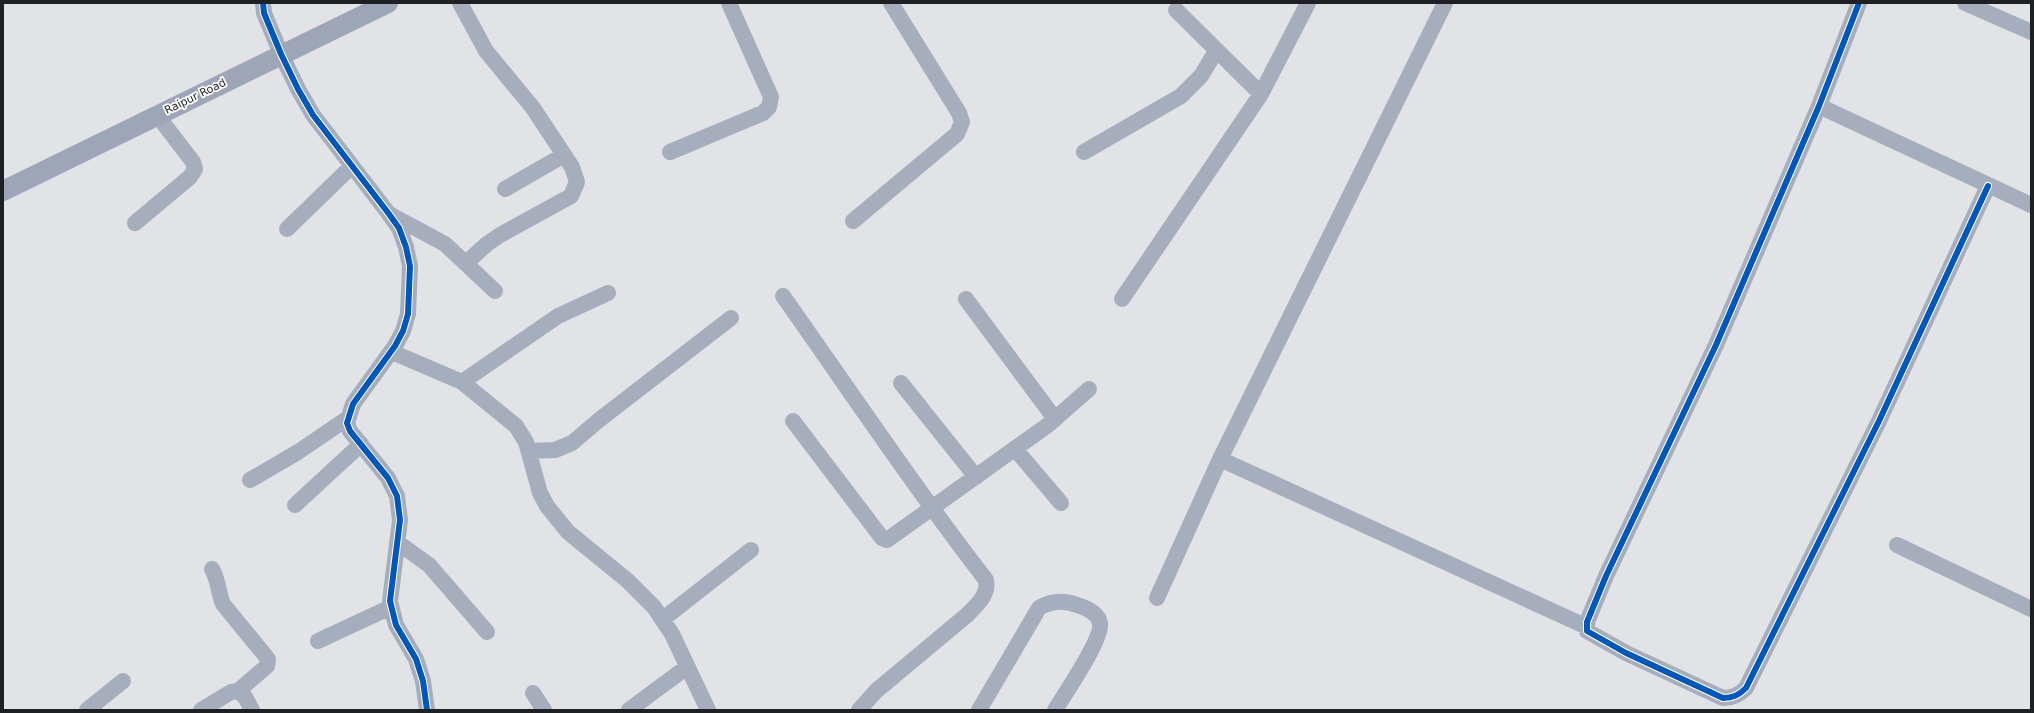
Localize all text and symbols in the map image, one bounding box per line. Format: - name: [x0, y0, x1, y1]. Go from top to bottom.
- street label: Raipur Road: [162, 76, 228, 117]

